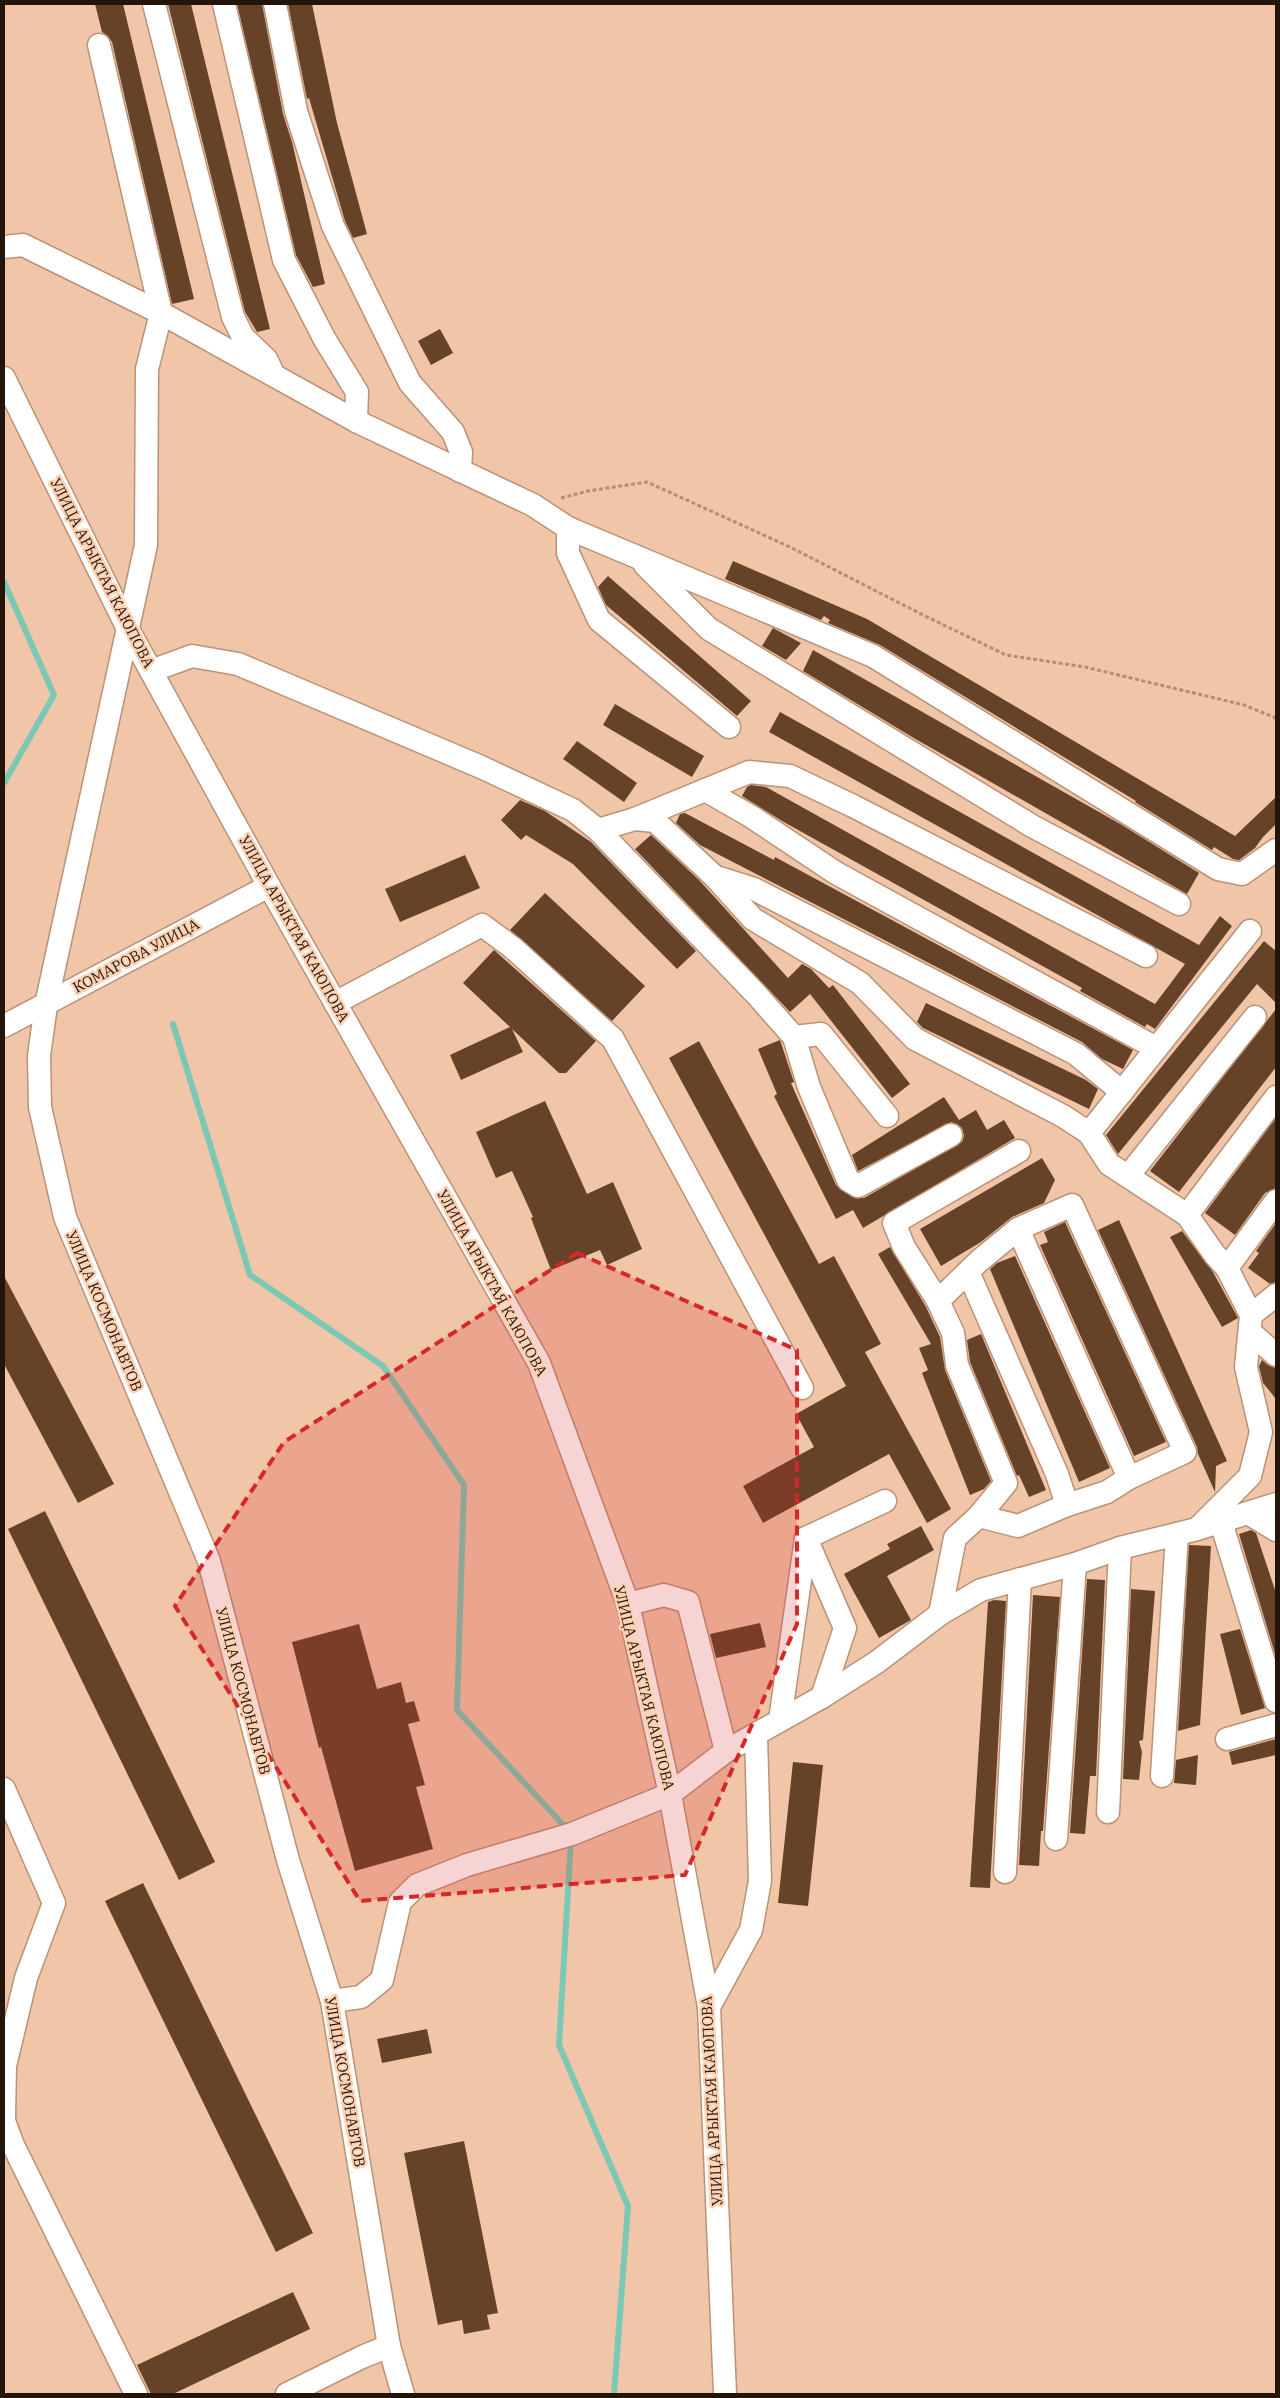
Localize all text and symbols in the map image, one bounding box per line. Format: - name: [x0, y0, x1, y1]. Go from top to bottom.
- street label: УЛИЦА АРЫКТАЯ КАЮПОВА: [46, 475, 159, 672]
- street label: УЛИЦА АРЫКТАЯ КАЮПОВА: [235, 832, 354, 1026]
- street label: КОМАРОВА УЛИЦА: [69, 914, 203, 997]
- street label: УЛИЦА АРЫКТАЯ КАЮПОВА: [433, 1186, 552, 1380]
- street label: УЛИЦА КОСМОНАВТОВ: [62, 1228, 147, 1394]
- street label: УЛИЦА АРЫКТАЯ КАЮПОВА: [610, 1583, 679, 1793]
- street label: УЛИЦА КОСМОНАВТОВ: [212, 1605, 275, 1777]
- street label: УЛИЦА КОСМОНАВТОВ: [321, 1995, 370, 2169]
- street label: УЛИЦА АРЫКТАЯ КАЮПОВА: [696, 1995, 726, 2207]

